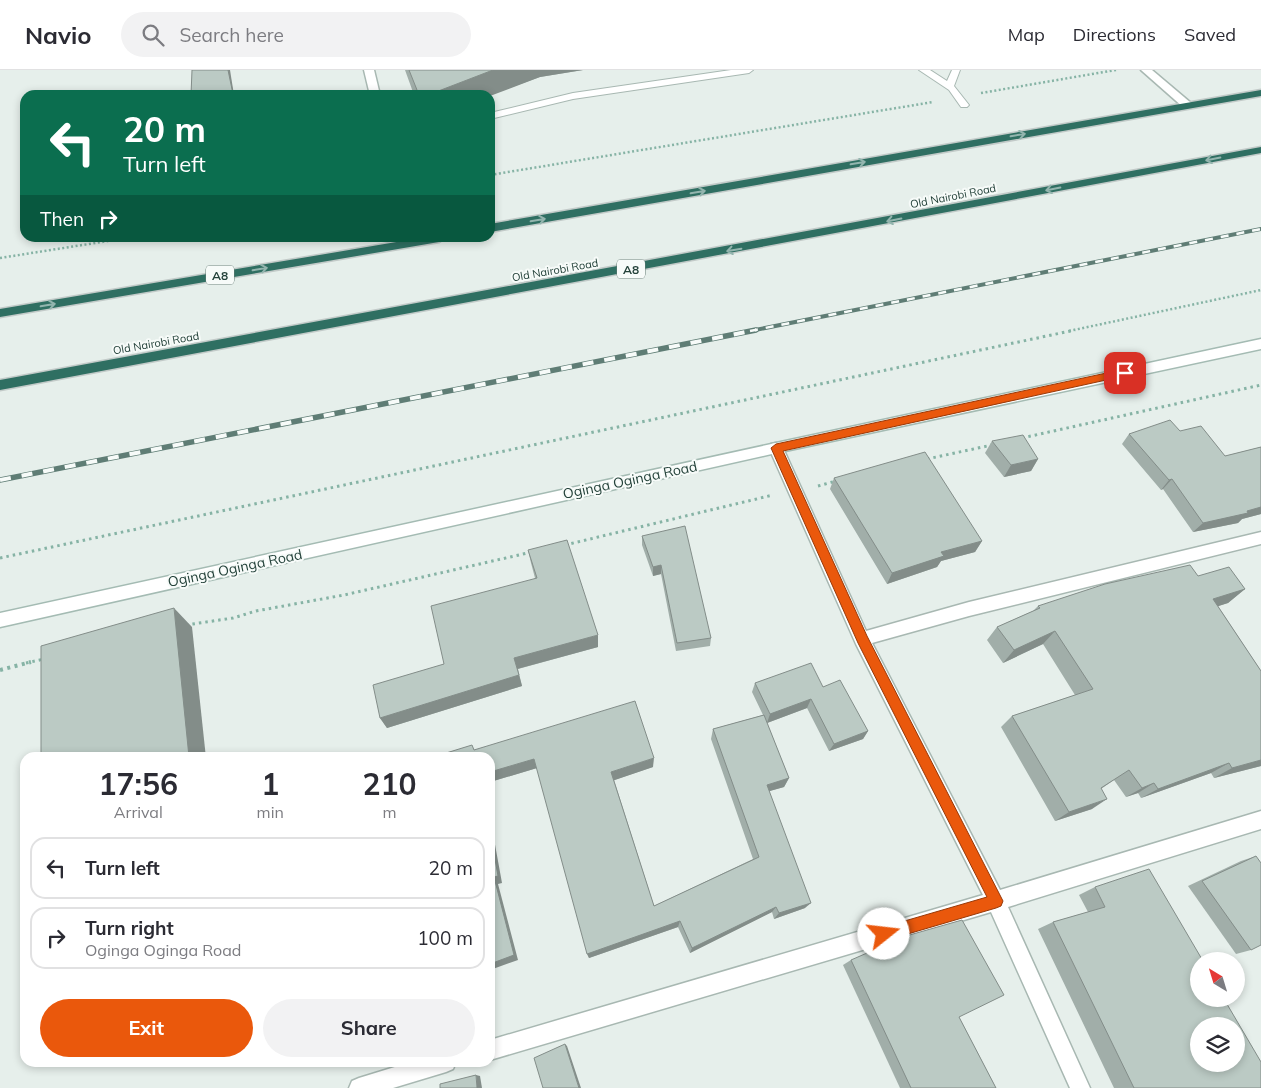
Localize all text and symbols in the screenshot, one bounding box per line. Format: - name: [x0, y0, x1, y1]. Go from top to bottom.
- search box: [121, 12, 471, 57]
- text: Navio: [25, 20, 91, 50]
- icon: search: [139, 21, 167, 49]
- text: Search here: [179, 23, 284, 47]
- text: Map: [1008, 23, 1045, 46]
- text: Directions: [1073, 23, 1156, 46]
- text: Saved: [1184, 23, 1236, 46]
- text: 20 m: [123, 107, 206, 151]
- icon: left: [40, 110, 105, 175]
- one-way arrow: [1010, 129, 1026, 139]
- text: Turn left: [123, 150, 206, 178]
- one-way arrow: [1205, 155, 1221, 165]
- one-way arrow: [850, 158, 866, 168]
- street label: Old Nairobi Road: [909, 181, 997, 211]
- one-way arrow: [1046, 185, 1062, 195]
- one-way arrow: [690, 186, 706, 196]
- icon: right: [94, 205, 122, 233]
- text: Then: [40, 207, 84, 231]
- one-way arrow: [530, 214, 546, 224]
- one-way arrow: [886, 215, 902, 225]
- one-way arrow: [726, 245, 742, 255]
- street label: Old Nairobi Road: [511, 256, 599, 284]
- road number: A8: [617, 260, 645, 278]
- one-way arrow: [252, 263, 268, 273]
- road number: A8: [206, 266, 234, 284]
- one-way arrow: [40, 299, 56, 309]
- street label: Old Nairobi Road: [112, 329, 200, 357]
- pin: [1104, 352, 1146, 394]
- icon: arrive: [1111, 359, 1139, 387]
- street label: Oginga Oginga Road: [561, 457, 699, 503]
- street label: Oginga Oginga Road: [166, 545, 304, 591]
- text: 17:56: [99, 765, 178, 803]
- text: 1: [261, 765, 279, 803]
- text: 210: [362, 765, 416, 803]
- text: Arrival: [114, 802, 163, 822]
- text: min: [257, 802, 284, 822]
- text: m: [382, 802, 396, 822]
- icon: left: [42, 854, 70, 882]
- text: Turn left: [85, 856, 160, 880]
- text: 20 m: [429, 856, 473, 880]
- position arrow: [857, 907, 909, 959]
- text: Turn right: [85, 916, 174, 940]
- icon: right: [42, 924, 70, 952]
- text: 100 m: [417, 926, 473, 950]
- text: Oginga Oginga Road: [85, 940, 241, 960]
- north arrow: [1190, 952, 1245, 1008]
- map controls: [1190, 952, 1245, 1072]
- button: Exit: [40, 999, 253, 1057]
- button: Share: [263, 999, 475, 1057]
- button: layers: [1190, 1017, 1245, 1072]

